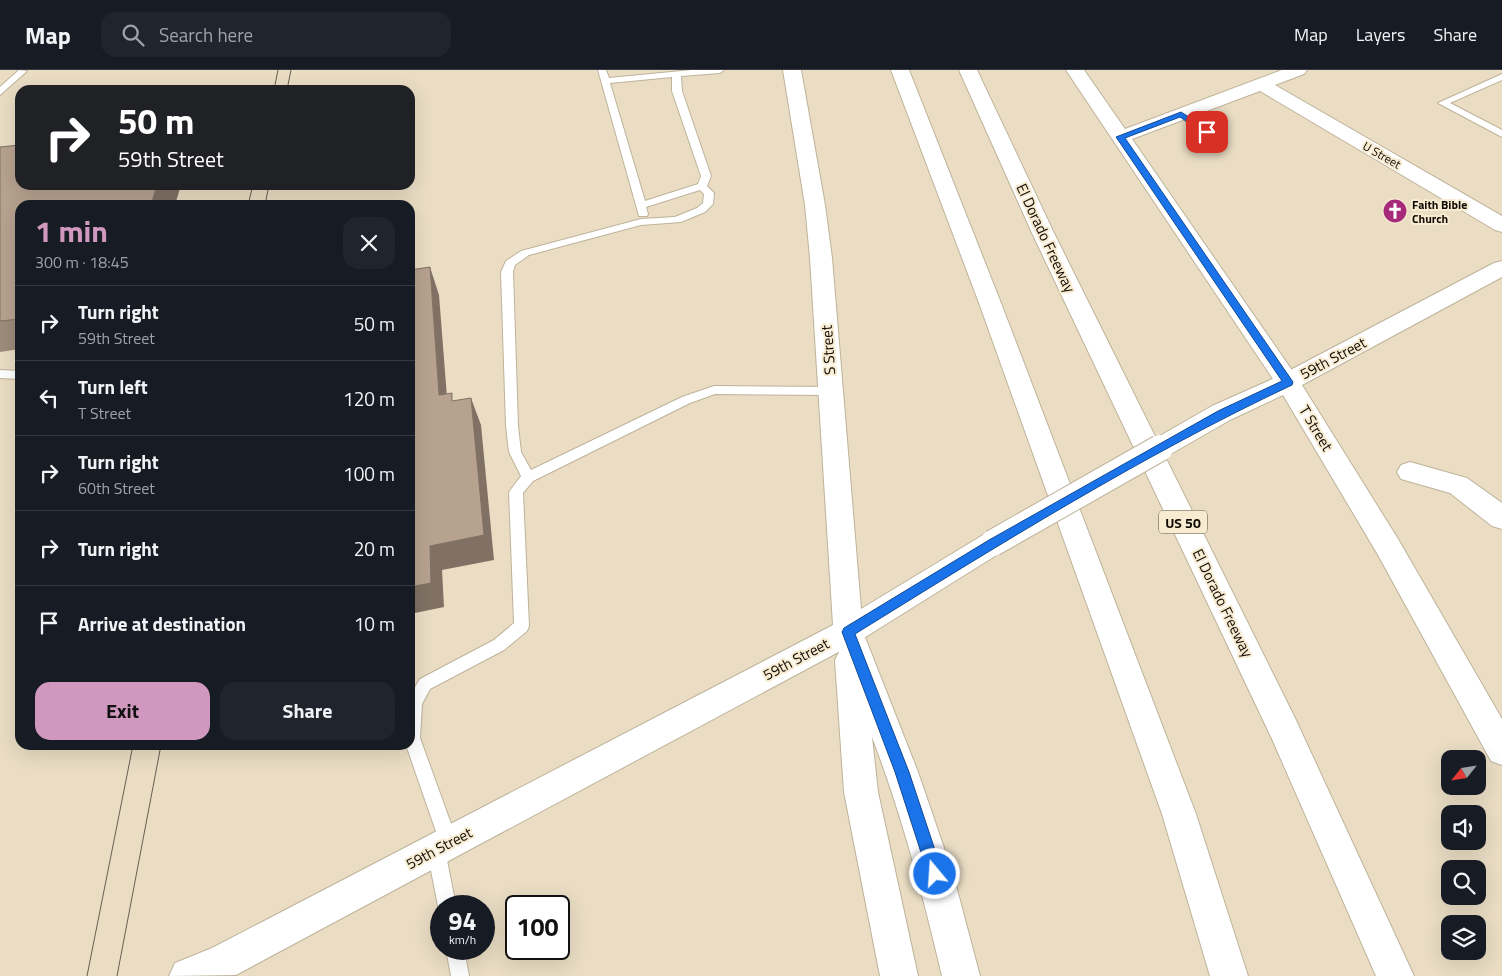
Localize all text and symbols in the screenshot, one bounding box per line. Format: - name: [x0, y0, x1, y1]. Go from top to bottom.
- search box: [101, 12, 451, 57]
- text: Map: [25, 17, 71, 53]
- text: Search here: [159, 20, 253, 49]
- icon: search: [119, 21, 147, 49]
- text: Map: [1294, 21, 1328, 48]
- text: Layers: [1356, 21, 1405, 48]
- text: Share: [1433, 21, 1477, 48]
- text: 50 m: [118, 94, 194, 148]
- icon: right: [35, 105, 100, 170]
- pin: [1186, 111, 1228, 153]
- icon: arrive: [1193, 118, 1221, 146]
- street label: U Street: [1359, 136, 1405, 174]
- text: 59th Street: [118, 142, 224, 176]
- street label: El Dorado Freeway: [1011, 180, 1081, 296]
- place label: Faith Bible Church: [1412, 195, 1467, 228]
- church icon: Faith Bible Church: [1382, 198, 1408, 224]
- text: 1 min: [35, 208, 108, 254]
- button: close: [343, 217, 395, 269]
- text: 300 m · 18:45: [35, 250, 129, 274]
- text: Turn right: [78, 297, 159, 326]
- icon: right: [35, 309, 63, 337]
- text: 50 m: [354, 309, 395, 338]
- street label: S Street: [815, 323, 841, 376]
- text: 59th Street: [78, 326, 155, 350]
- street label: 59th Street: [1296, 331, 1371, 385]
- text: Turn left: [78, 372, 148, 401]
- icon: left: [35, 384, 63, 412]
- text: 120 m: [343, 384, 395, 413]
- text: T Street: [78, 401, 131, 425]
- street label: T Street: [1293, 401, 1339, 456]
- text: Turn right: [78, 447, 159, 476]
- icon: right: [35, 459, 63, 487]
- text: 100 m: [343, 459, 395, 488]
- text: 60th Street: [78, 476, 155, 500]
- road number: US 50: [1159, 511, 1207, 534]
- icon: right: [35, 534, 63, 562]
- text: Turn right: [78, 534, 159, 563]
- text: 20 m: [354, 534, 395, 563]
- street label: El Dorado Freeway: [1187, 545, 1259, 661]
- icon: arrive: [35, 609, 63, 637]
- text: Arrive at destination: [78, 609, 246, 638]
- text: 10 m: [354, 609, 395, 638]
- street label: 59th Street: [759, 632, 834, 686]
- button: Exit: [35, 682, 210, 740]
- button: Share: [220, 682, 395, 740]
- north arrow: [1441, 750, 1486, 795]
- map controls: [1441, 750, 1486, 960]
- button: sound: [1441, 805, 1486, 850]
- street label: 59th Street: [402, 821, 477, 875]
- position arrow: [908, 847, 960, 899]
- button: search: [1441, 860, 1486, 905]
- speed limit sign: 100: [505, 895, 570, 960]
- text: 94: [448, 902, 477, 940]
- button: layers: [1441, 915, 1486, 960]
- text: km/h: [449, 930, 476, 949]

